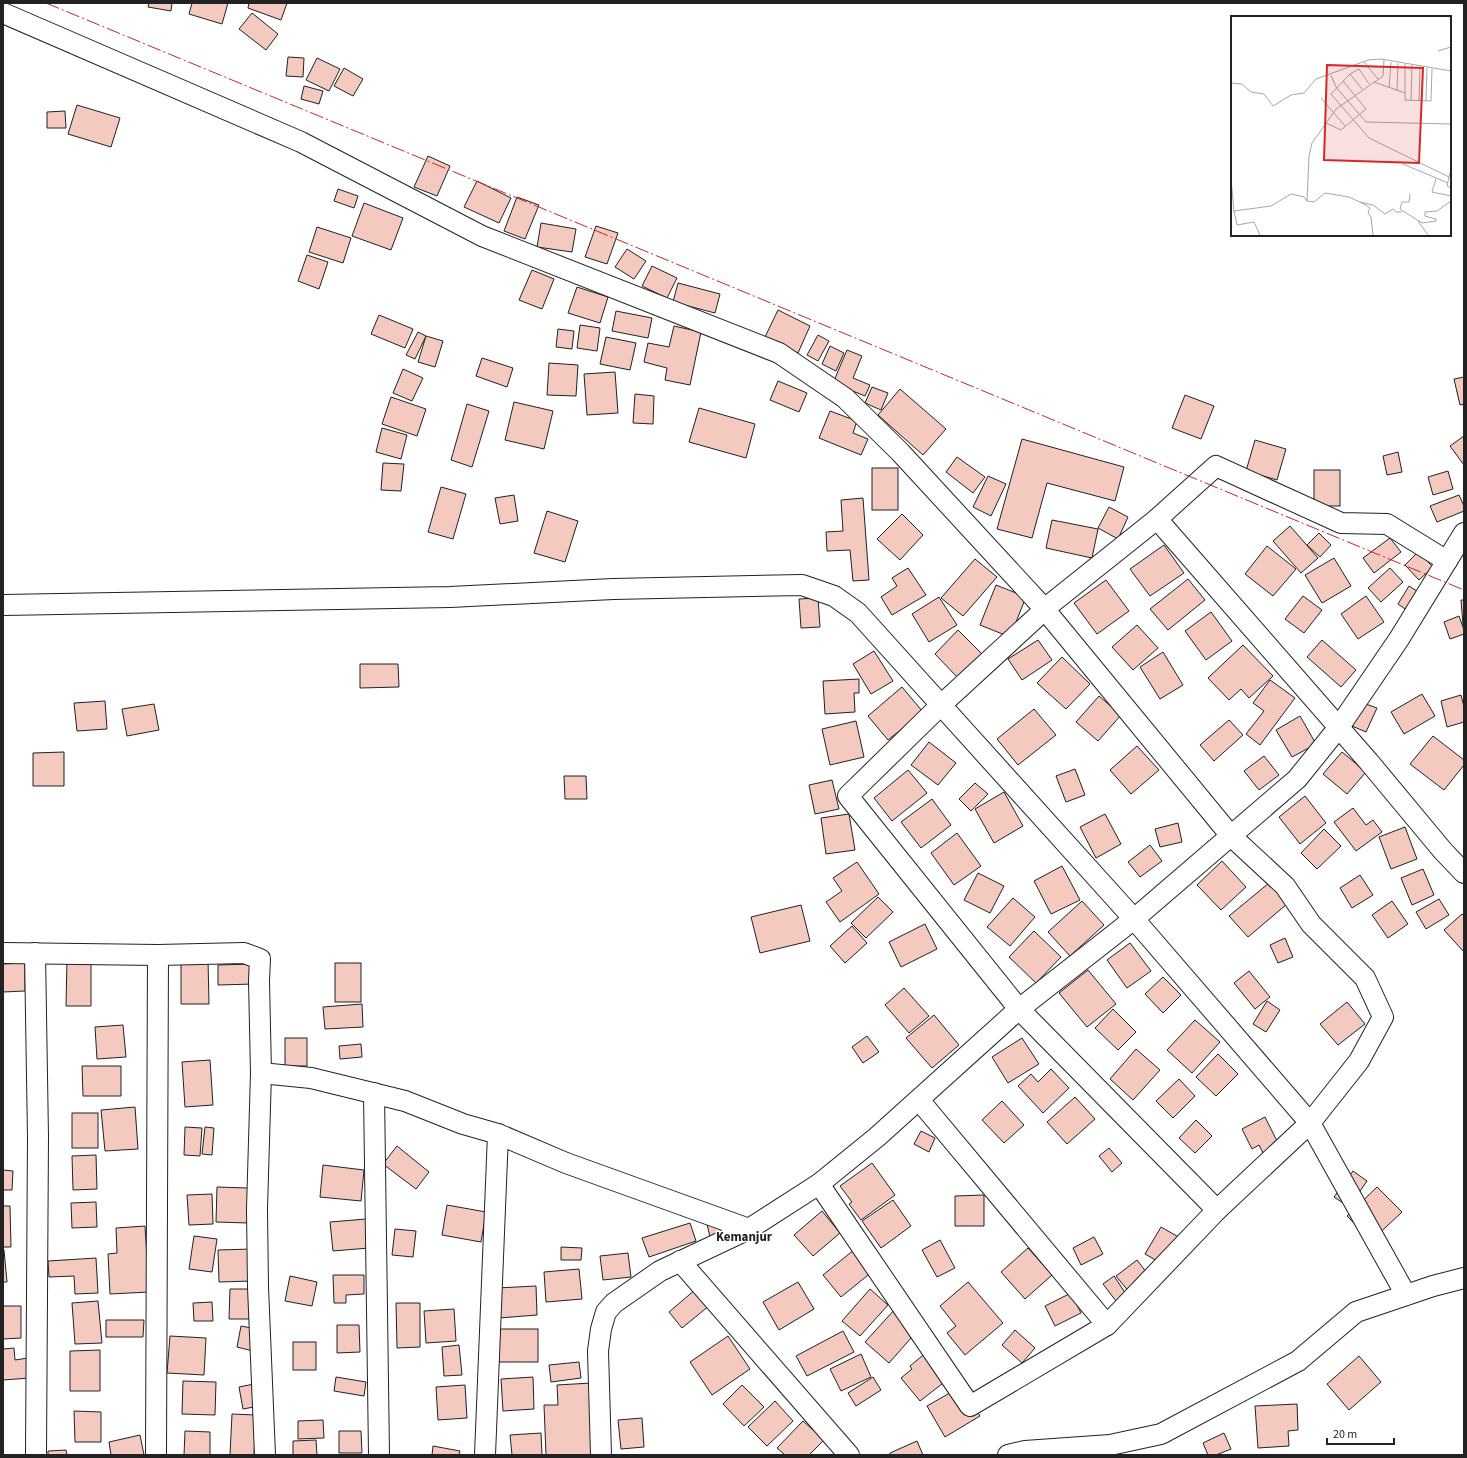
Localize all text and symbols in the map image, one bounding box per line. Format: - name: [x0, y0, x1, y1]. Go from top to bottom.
- inset map: [1231, 16, 1451, 236]
- district label: Kemanjur: [716, 1228, 773, 1246]
- scale bar: [1327, 1420, 1394, 1446]
- text: 20 m: [1333, 1426, 1357, 1443]

